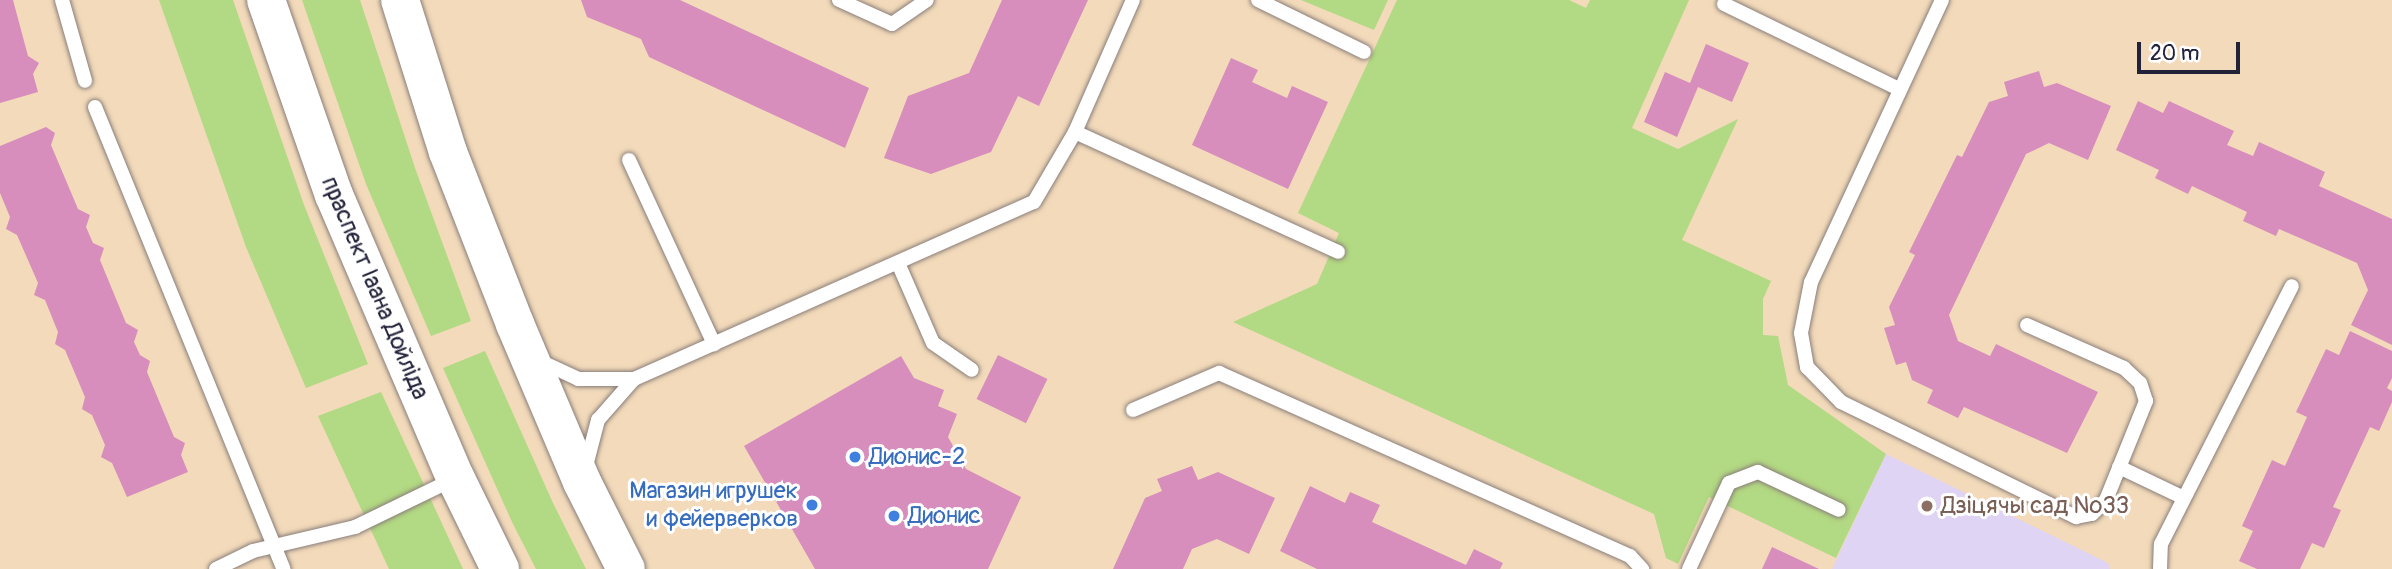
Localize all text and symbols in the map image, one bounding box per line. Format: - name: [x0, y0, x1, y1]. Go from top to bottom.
- scale bar: [2140, 28, 2243, 72]
- text: 20 m: [2150, 40, 2199, 67]
- street label: праспект Іаана Дойліда: [315, 172, 435, 404]
- place label: Дионис-2: [869, 443, 965, 471]
- marker: Дионис-2: [847, 449, 863, 465]
- place label: Магазин игрушек и фейерверков: [629, 477, 798, 533]
- place label: Дзіцячы сад №33: [1941, 492, 2129, 520]
- marker: Магазин игрушек и фейерверков: [804, 497, 820, 513]
- marker: Дзіцячы сад №33: [1919, 498, 1935, 514]
- place label: Дионис: [908, 502, 981, 530]
- marker: Дионис: [886, 508, 902, 524]

